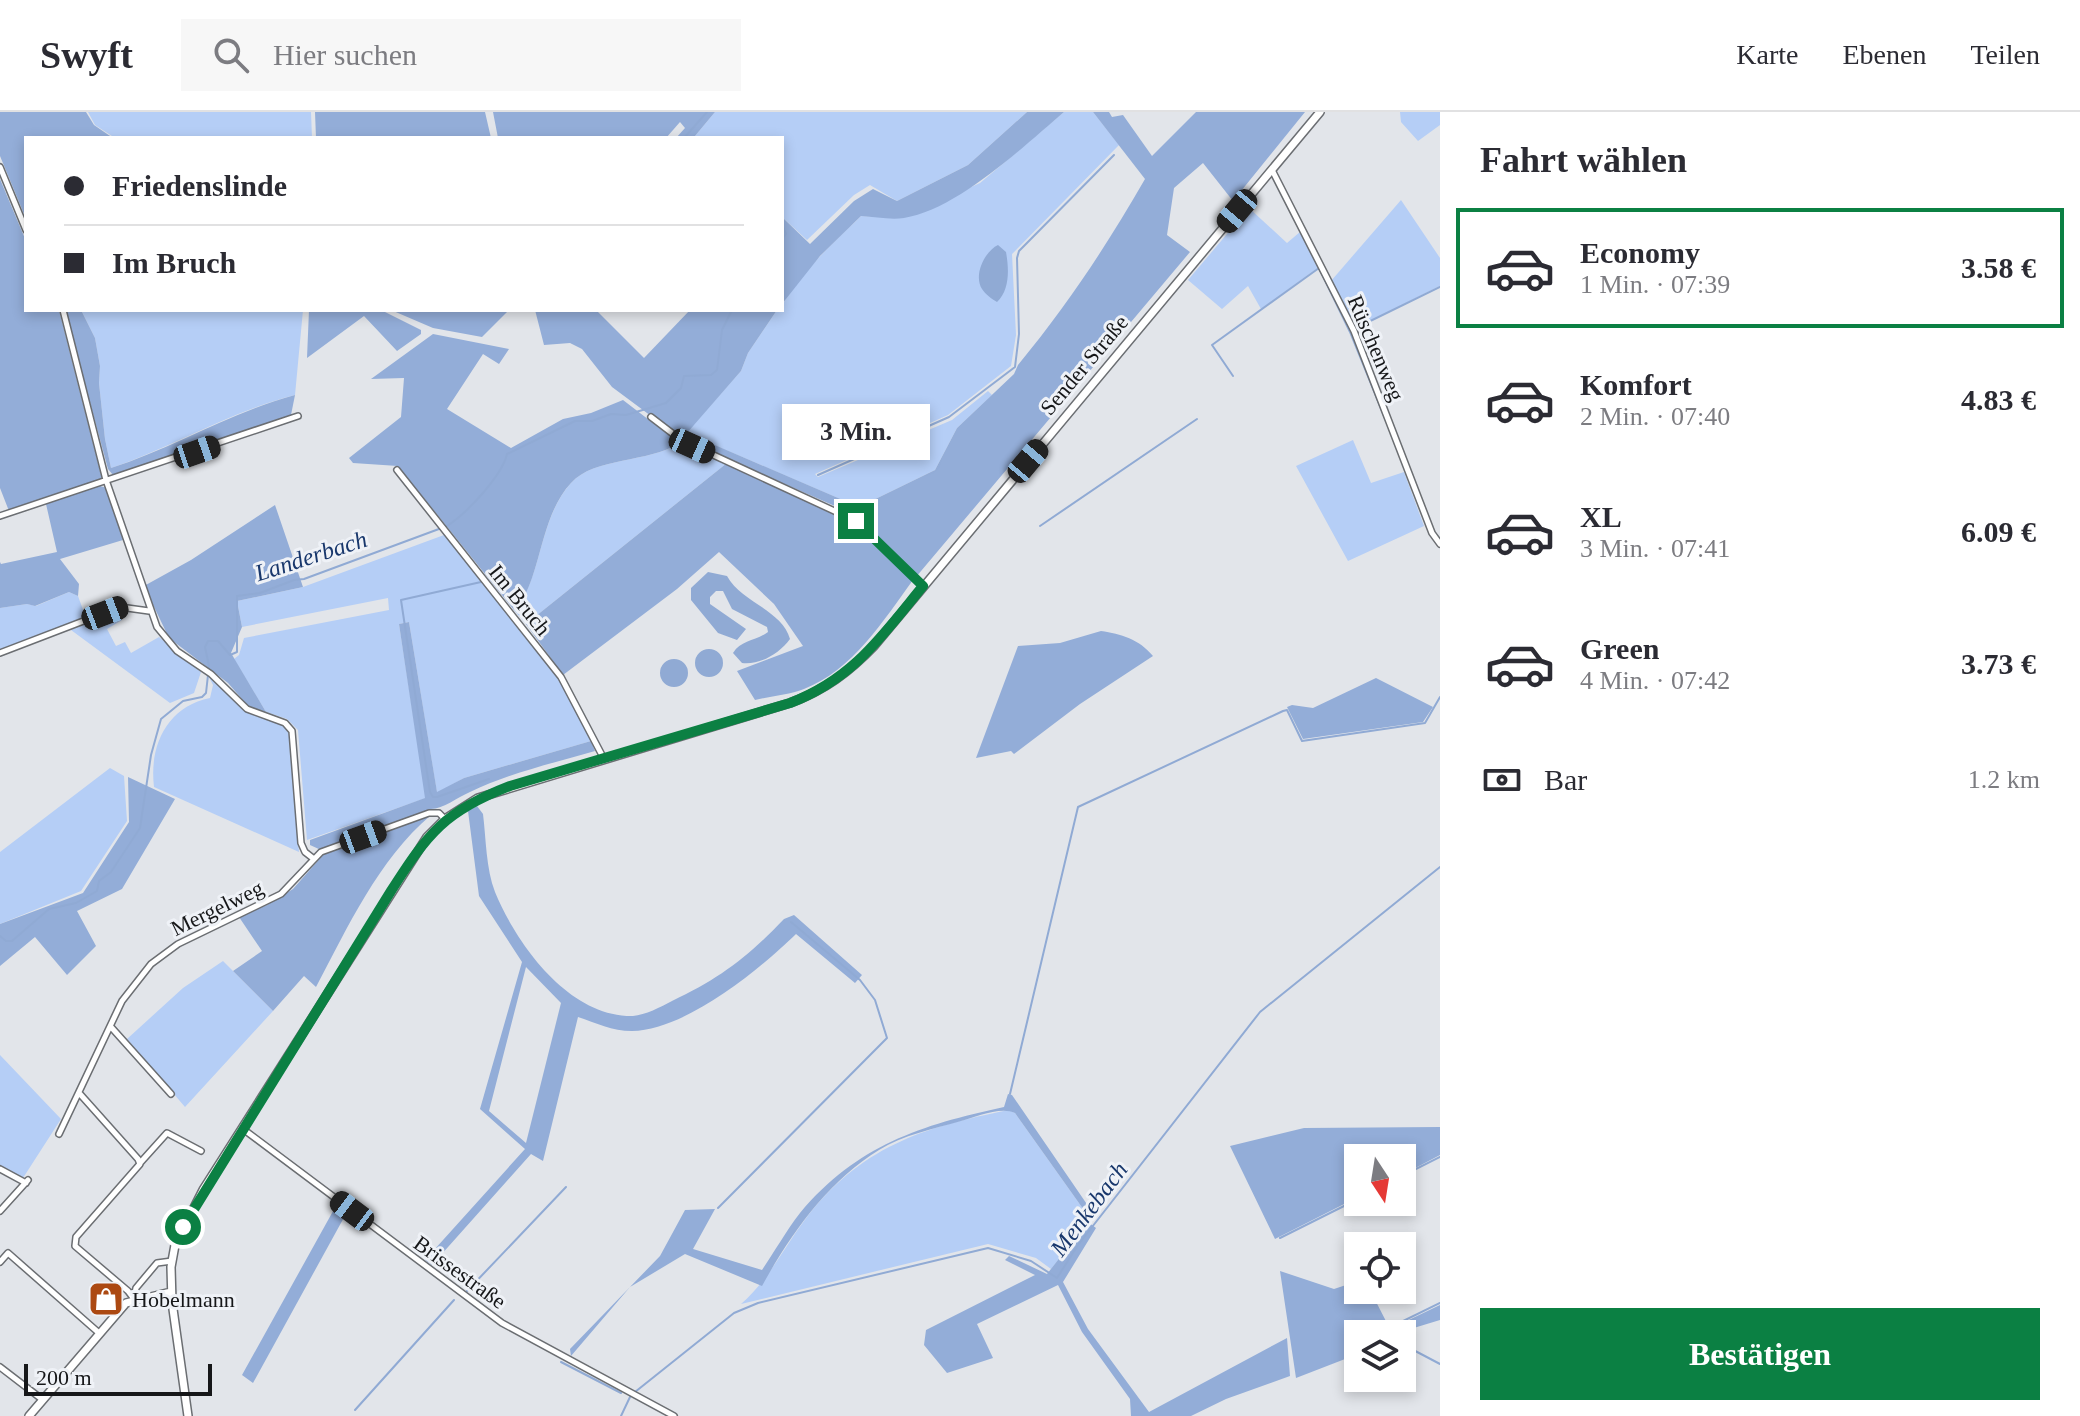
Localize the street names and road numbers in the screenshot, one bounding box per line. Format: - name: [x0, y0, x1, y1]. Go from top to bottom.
- street label: Rüschenweg: [1343, 291, 1409, 405]
- street label: Sender Straße: [1035, 310, 1133, 420]
- street label: Im Bruch: [484, 560, 556, 640]
- street label: Mergelweg: [167, 875, 267, 941]
- street label: Brissestraße: [409, 1230, 511, 1314]

